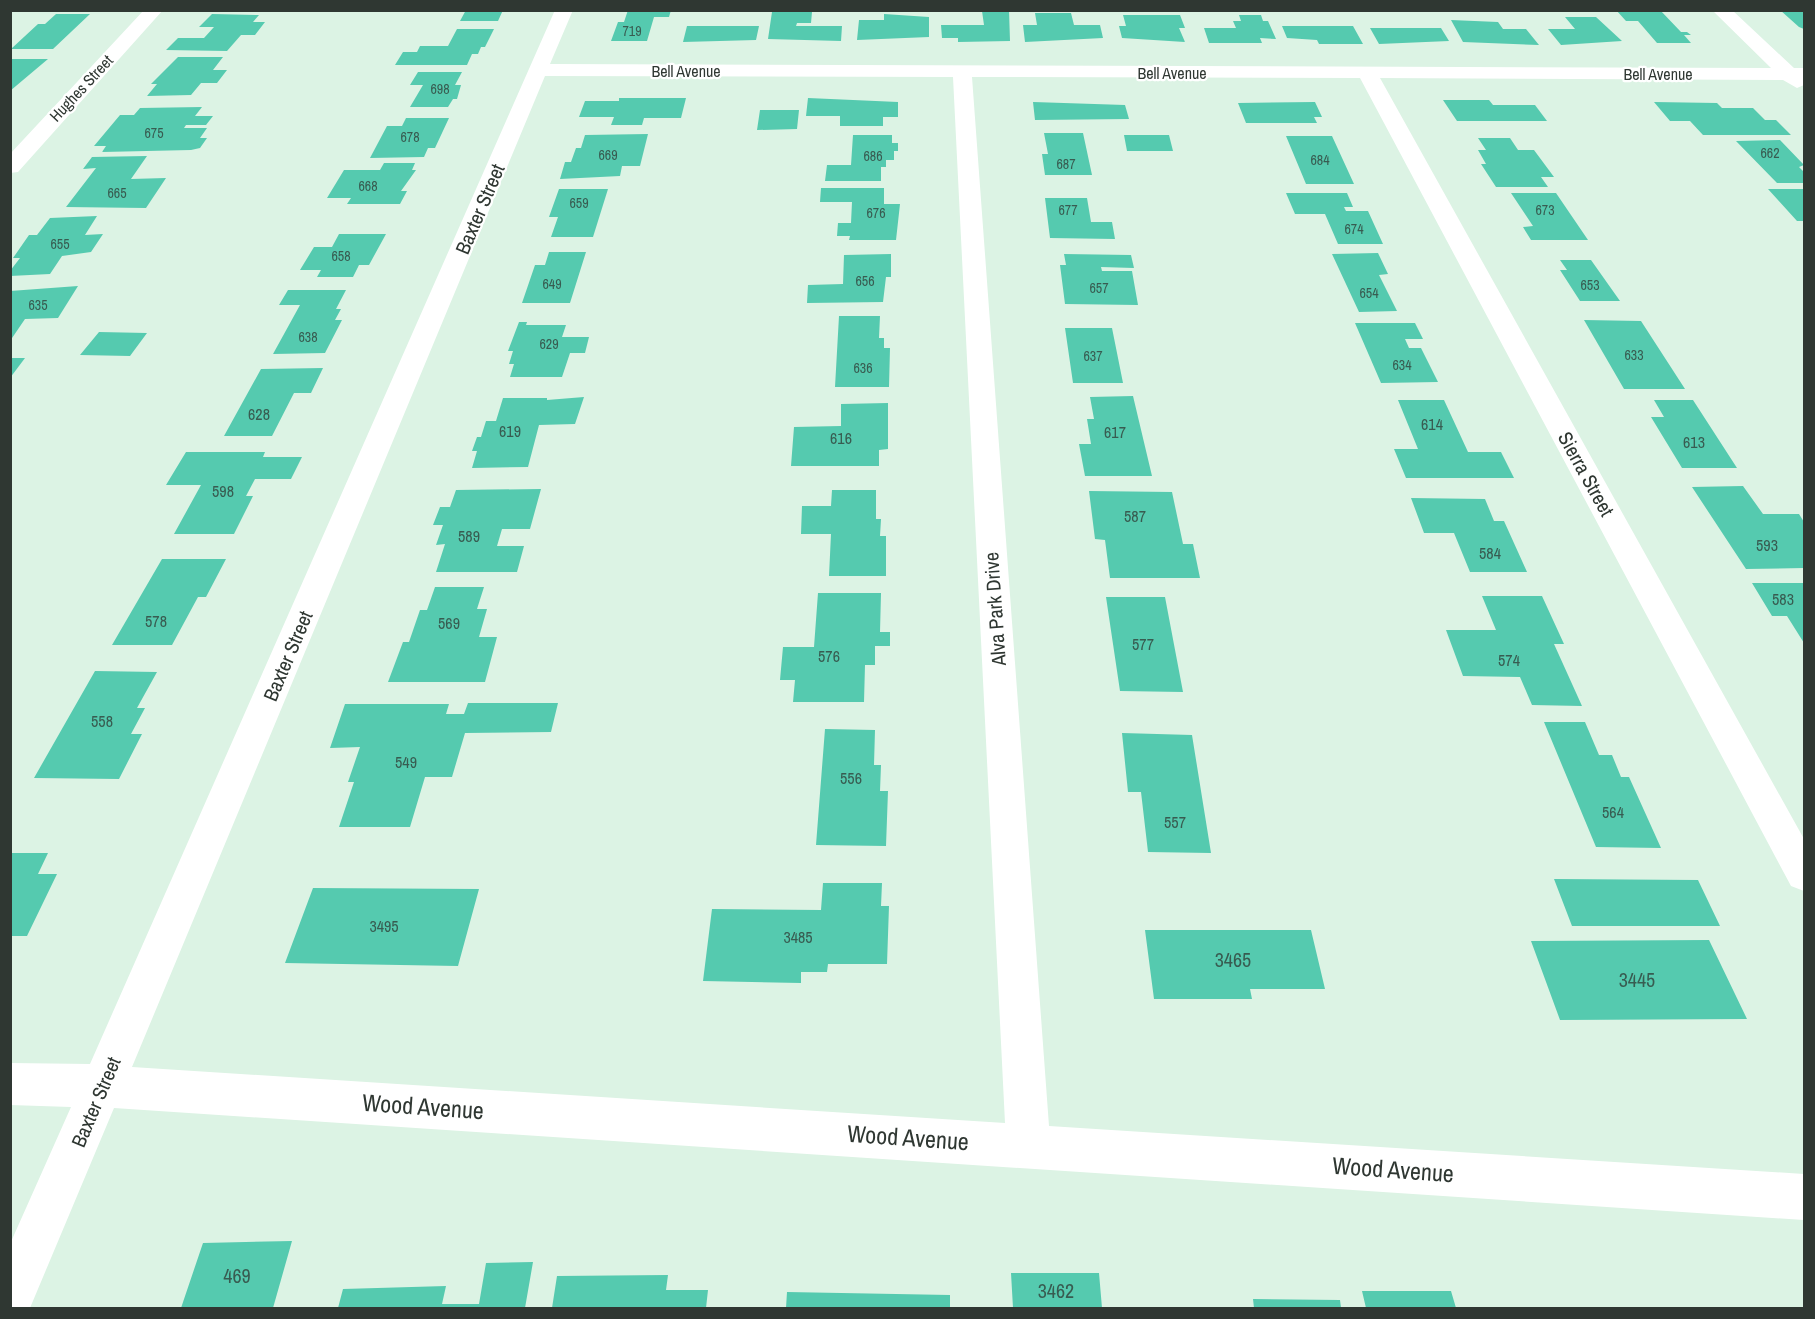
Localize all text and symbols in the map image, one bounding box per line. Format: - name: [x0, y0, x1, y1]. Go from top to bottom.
- house number: 719: [622, 22, 642, 40]
- street label: Hughes Street: [44, 50, 118, 126]
- street label: Bell Avenue: [651, 60, 721, 82]
- street label: Bell Avenue: [1137, 62, 1207, 84]
- street label: Bell Avenue: [1623, 63, 1693, 85]
- house number: 698: [430, 80, 450, 98]
- house number: 675: [144, 124, 164, 142]
- house number: 678: [400, 128, 420, 146]
- house number: 662: [1760, 144, 1780, 162]
- house number: 669: [598, 146, 618, 164]
- house number: 686: [863, 147, 883, 165]
- house number: 684: [1310, 151, 1330, 169]
- house number: 687: [1056, 155, 1076, 173]
- street label: Baxter Street: [448, 159, 511, 258]
- house number: 668: [358, 177, 378, 195]
- house number: 665: [107, 184, 127, 202]
- house number: 659: [569, 194, 589, 212]
- house number: 677: [1058, 201, 1078, 219]
- house number: 673: [1535, 201, 1555, 219]
- house number: 676: [866, 204, 886, 222]
- house number: 674: [1344, 220, 1364, 238]
- house number: 655: [50, 235, 70, 253]
- house number: 658: [331, 247, 351, 265]
- house number: 656: [855, 272, 875, 290]
- house number: 649: [542, 275, 562, 293]
- house number: 653: [1580, 276, 1600, 294]
- house number: 657: [1089, 279, 1109, 297]
- house number: 654: [1359, 284, 1379, 302]
- house number: 635: [28, 296, 48, 314]
- house number: 638: [298, 328, 318, 346]
- house number: 629: [539, 335, 559, 353]
- house number: 633: [1624, 346, 1644, 364]
- house number: 637: [1083, 347, 1103, 365]
- house number: 634: [1392, 356, 1412, 374]
- house number: 636: [853, 359, 873, 377]
- house number: 628: [248, 403, 270, 425]
- house number: 614: [1421, 413, 1443, 435]
- house number: 619: [499, 420, 521, 442]
- house number: 617: [1104, 421, 1126, 443]
- house number: 616: [830, 427, 852, 449]
- street label: Sierra Street: [1552, 427, 1621, 521]
- house number: 613: [1683, 431, 1705, 453]
- house number: 598: [212, 480, 234, 502]
- house number: 587: [1124, 505, 1146, 527]
- house number: 589: [458, 525, 480, 547]
- house number: 593: [1756, 534, 1778, 556]
- house number: 584: [1479, 542, 1501, 564]
- street label: Alva Park Drive: [977, 551, 1012, 668]
- house number: 583: [1772, 588, 1794, 610]
- street label: Baxter Street: [256, 606, 319, 705]
- house number: 578: [145, 610, 167, 632]
- house number: 569: [438, 612, 460, 634]
- house number: 577: [1132, 633, 1154, 655]
- house number: 576: [818, 645, 840, 667]
- house number: 574: [1498, 649, 1520, 671]
- house number: 558: [91, 710, 113, 732]
- house number: 549: [395, 751, 417, 773]
- house number: 556: [840, 767, 862, 789]
- house number: 564: [1602, 801, 1624, 823]
- house number: 557: [1164, 811, 1186, 833]
- house number: 3495: [369, 915, 399, 937]
- house number: 3485: [783, 926, 813, 948]
- house number: 3465: [1215, 946, 1251, 973]
- house number: 3445: [1619, 966, 1655, 993]
- street label: Baxter Street: [64, 1052, 127, 1151]
- street label: Wood Avenue: [361, 1086, 485, 1126]
- street label: Wood Avenue: [846, 1117, 970, 1157]
- street label: Wood Avenue: [1331, 1149, 1455, 1189]
- house number: 469: [223, 1262, 251, 1289]
- house number: 3462: [1038, 1277, 1074, 1304]

